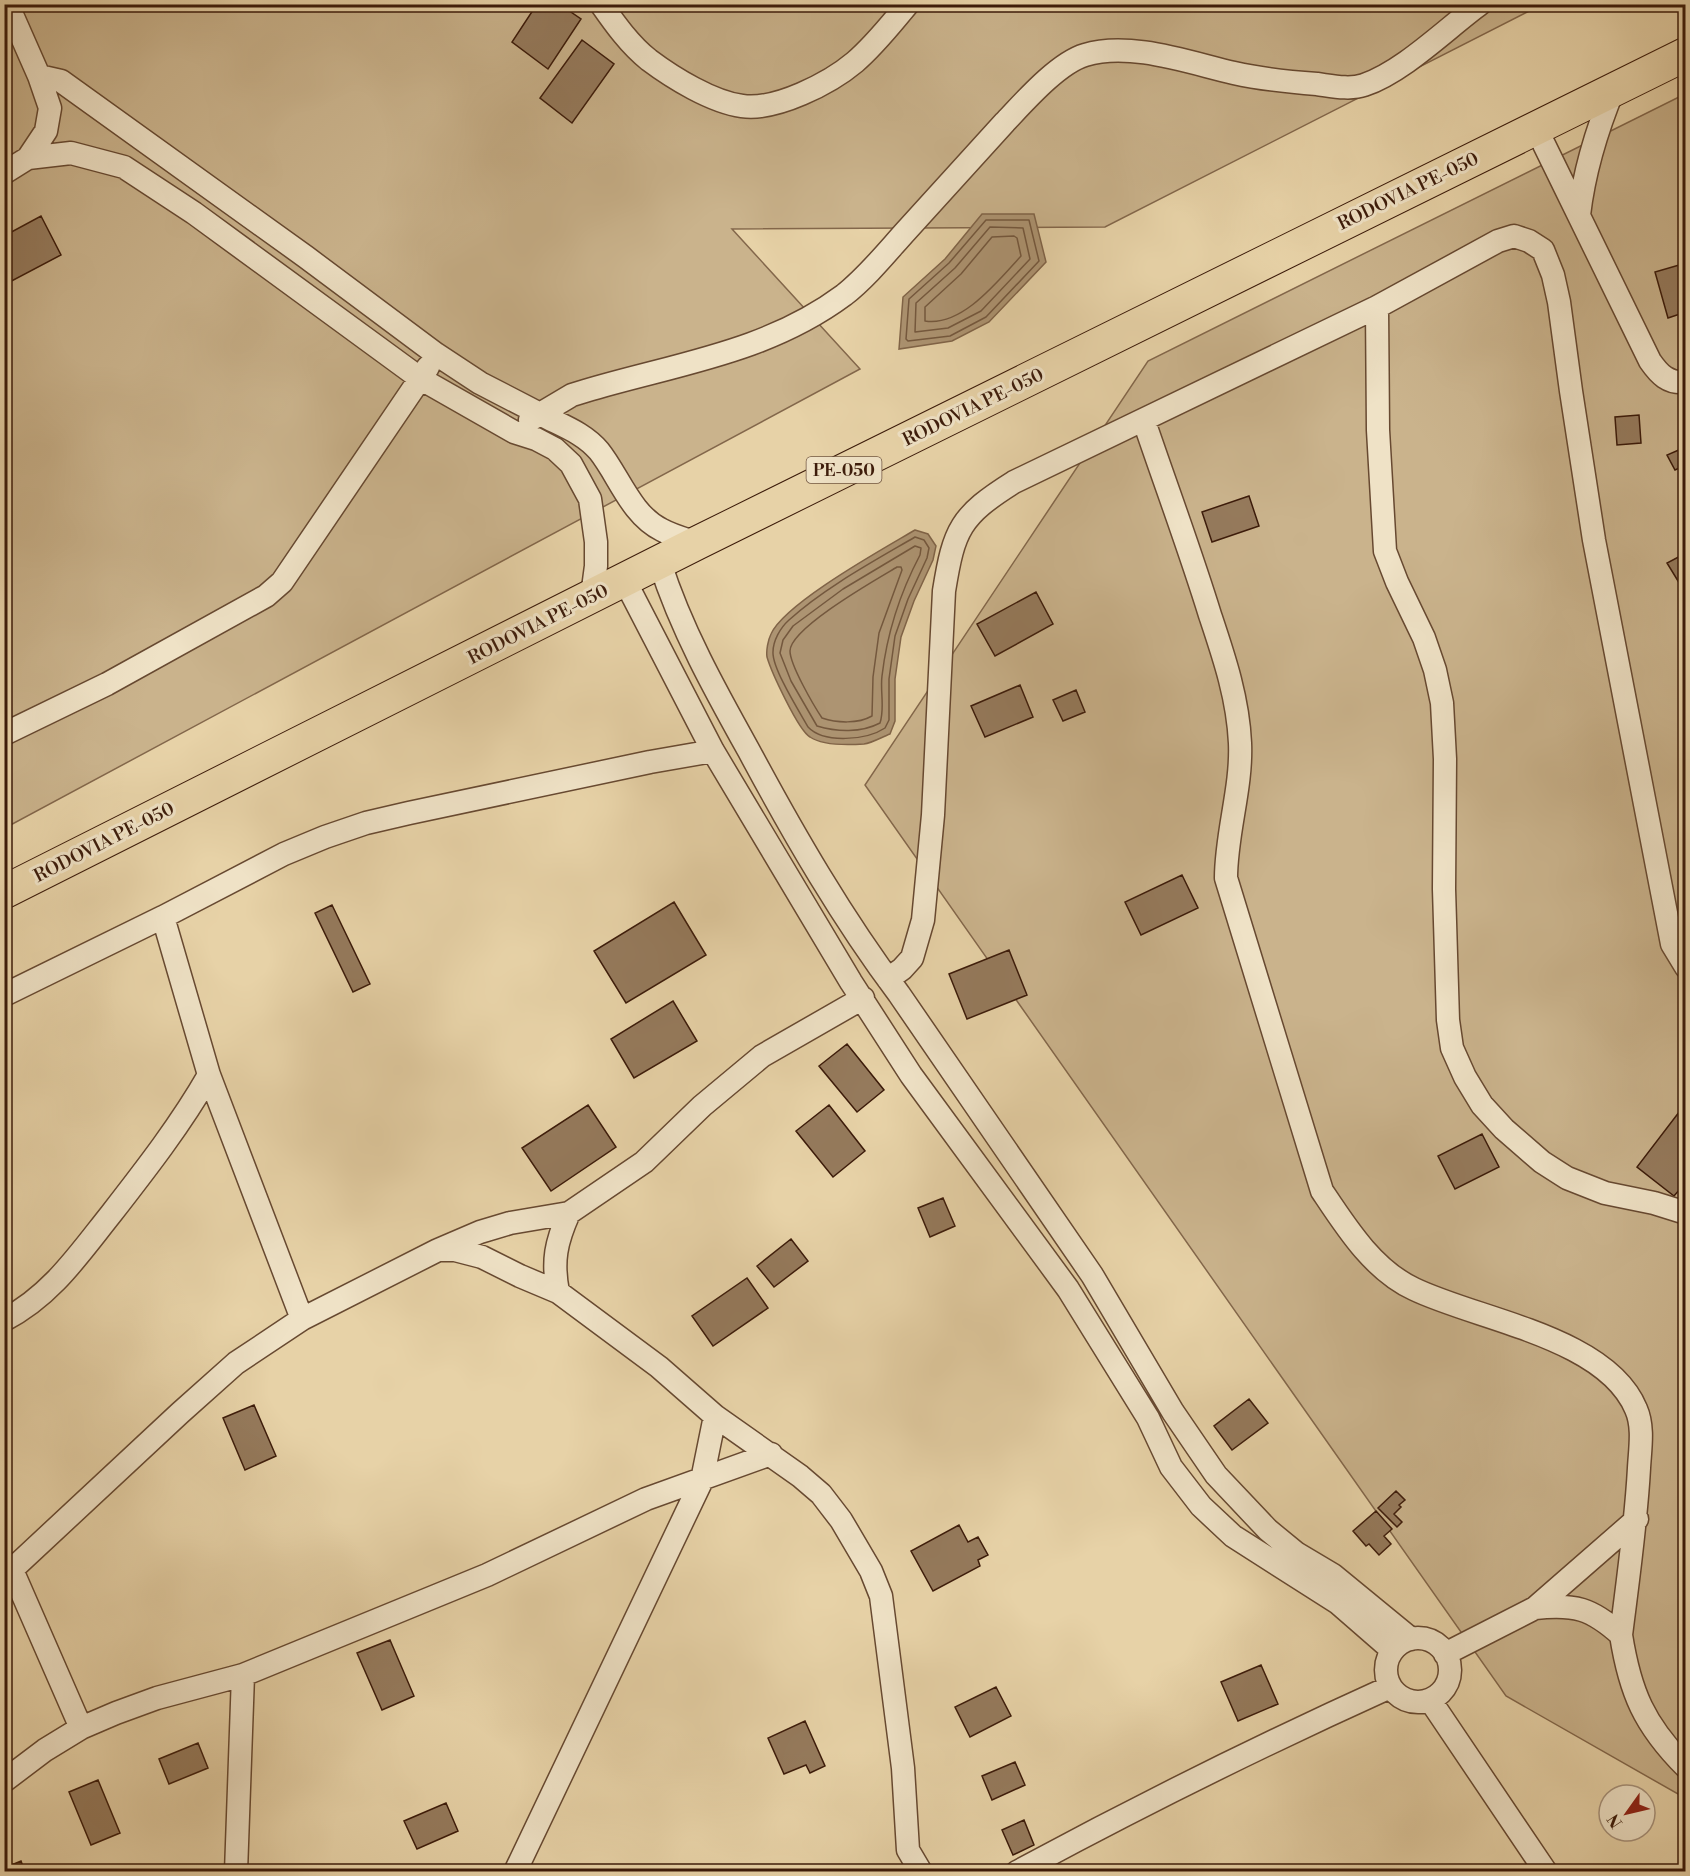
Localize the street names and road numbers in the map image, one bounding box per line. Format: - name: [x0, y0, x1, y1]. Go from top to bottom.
- street label: RODOVIA PE-050: [1334, 147, 1483, 236]
- street label: RODOVIA PE-050: [899, 363, 1048, 452]
- road number: PE-050: [806, 457, 882, 483]
- street label: RODOVIA PE-050: [464, 579, 612, 670]
- street label: RODOVIA PE-050: [30, 797, 178, 888]

